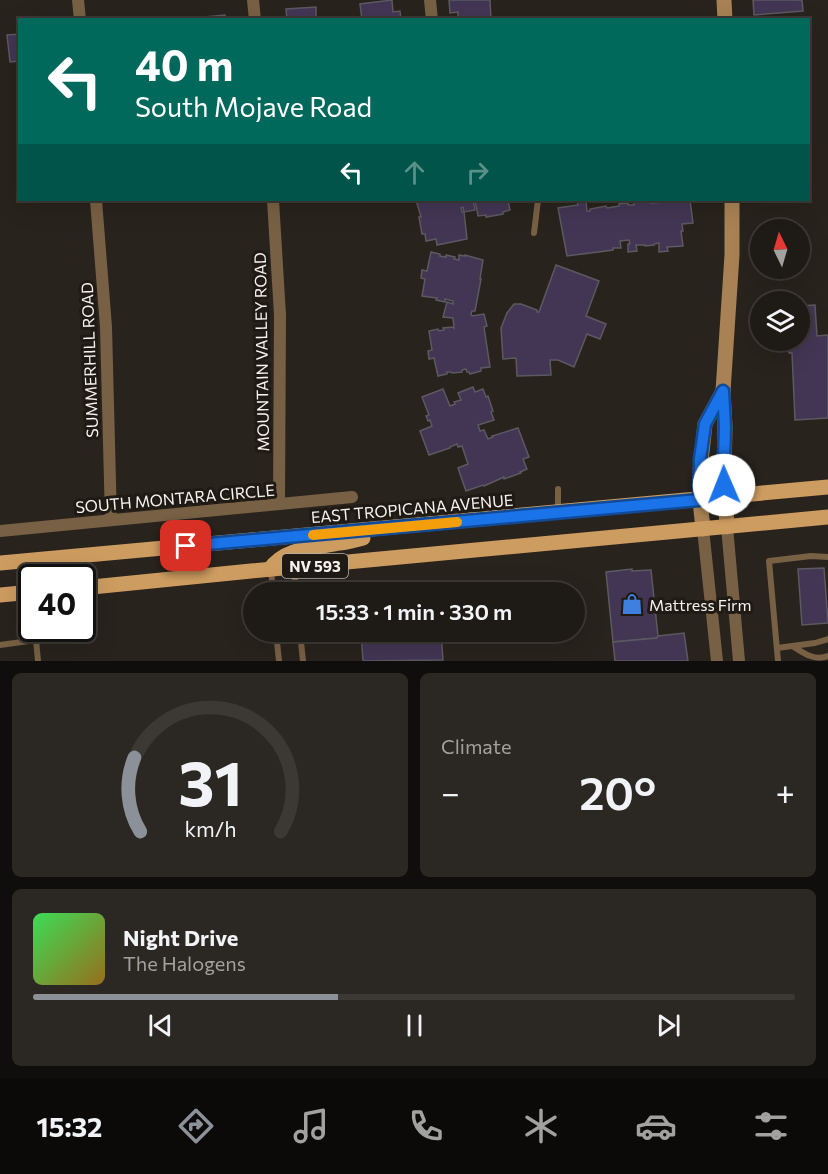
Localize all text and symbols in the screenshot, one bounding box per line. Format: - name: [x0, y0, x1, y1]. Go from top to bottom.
- text: 40 m: [135, 38, 233, 90]
- icon: left: [36, 42, 114, 120]
- text: South Mojave Road: [135, 90, 372, 123]
- icon: left: [335, 156, 368, 189]
- icon: ahead: [398, 156, 431, 189]
- icon: right: [461, 156, 494, 189]
- north arrow: [750, 219, 810, 279]
- map controls: [750, 219, 810, 351]
- street label: MOUNTAIN VALLEY ROAD: [250, 252, 272, 452]
- street label: SUMMERHILL ROAD: [77, 282, 101, 438]
- button: layers: [750, 291, 810, 351]
- position arrow: [692, 453, 756, 517]
- street label: SOUTH MONTARA CIRCLE: [75, 480, 275, 516]
- street label: EAST TROPICANA AVENUE: [310, 490, 514, 526]
- pin: [160, 520, 211, 571]
- icon: arrive: [169, 529, 202, 562]
- road number: NV 593: [282, 554, 348, 578]
- speed limit sign: 40: [18, 564, 96, 642]
- shop icon: Mattress Firm: [620, 592, 644, 616]
- place label: Mattress Firm: [649, 595, 751, 614]
- text: 15:33 · 1 min · 330 m: [316, 598, 512, 625]
- text: Climate: [441, 734, 511, 758]
- text: 31: [178, 743, 242, 819]
- text: 20°: [579, 764, 656, 819]
- text: −: [441, 771, 460, 812]
- text: +: [776, 771, 795, 812]
- text: km/h: [184, 815, 236, 841]
- text: Night Drive: [123, 924, 238, 951]
- text: The Halogens: [123, 951, 246, 975]
- icon: previous: [144, 1009, 177, 1042]
- icon: pause: [398, 1009, 431, 1042]
- icon: next: [652, 1009, 685, 1042]
- icon: directions: [175, 1105, 217, 1147]
- icon: music: [290, 1105, 332, 1147]
- icon: phone: [405, 1105, 447, 1147]
- icon: climate: [520, 1105, 562, 1147]
- icon: car: [635, 1105, 677, 1147]
- icon: filters: [750, 1105, 792, 1147]
- text: 15:32: [36, 1110, 102, 1143]

